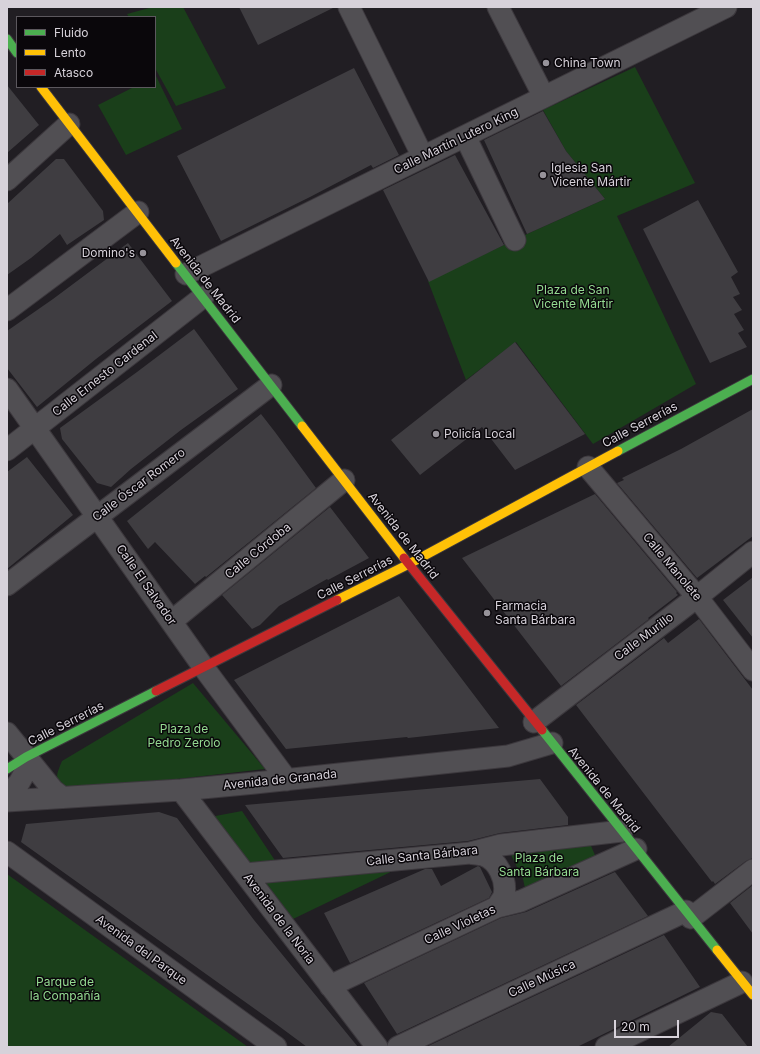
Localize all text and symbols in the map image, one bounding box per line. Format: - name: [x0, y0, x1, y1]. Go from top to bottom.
- legend: [16, 16, 156, 88]
- text: Fluido: [54, 25, 89, 40]
- text: Lento: [54, 45, 86, 60]
- place label: China Town: [554, 56, 621, 70]
- marker: China Town: [541, 58, 551, 68]
- text: Atasco: [54, 65, 93, 80]
- street label: Calle Martín Lutero King: [392, 105, 520, 177]
- place label: Iglesia San Vicente Mártir: [551, 161, 631, 189]
- marker: Iglesia San Vicente Mártir: [538, 170, 548, 180]
- street label: Avenida de Madrid: [167, 234, 243, 326]
- place label: Domino's: [82, 246, 135, 260]
- marker: Domino's: [138, 248, 148, 258]
- park label: Plaza de San Vicente Mártir: [533, 283, 613, 311]
- street label: Calle Ernesto Cardenal: [50, 329, 160, 419]
- street label: Calle Serrerías: [600, 399, 680, 451]
- place label: Policía Local: [444, 427, 515, 441]
- marker: Policía Local: [431, 429, 441, 439]
- street label: Calle Óscar Romero: [90, 445, 188, 525]
- street label: Avenida de Madrid: [365, 490, 441, 582]
- street label: Calle Córdoba: [222, 520, 294, 582]
- street label: Calle Manolete: [639, 530, 705, 604]
- street label: Calle El Salvador: [113, 542, 179, 628]
- street label: Calle Serrerías: [315, 553, 395, 603]
- place label: Farmacia Santa Bárbara: [495, 599, 575, 627]
- marker: Farmacia Santa Bárbara: [482, 608, 492, 618]
- street label: Calle Murillo: [612, 610, 676, 664]
- street label: Calle Serrerías: [26, 699, 106, 749]
- park label: Plaza de Pedro Zerolo: [148, 722, 220, 750]
- street label: Avenida de Madrid: [565, 744, 643, 836]
- street label: Avenida de Granada: [222, 767, 338, 793]
- street label: Calle Santa Bárbara: [366, 843, 478, 869]
- park label: Plaza de Santa Bárbara: [499, 851, 579, 879]
- street label: Avenida de la Noria: [240, 871, 318, 967]
- street label: Calle Violetas: [422, 902, 498, 948]
- street label: Avenida del Parque: [93, 912, 189, 988]
- street label: Calle Música: [506, 957, 578, 1001]
- park label: Parque de la Compañía: [30, 975, 100, 1003]
- scale bar: [616, 1012, 681, 1038]
- text: 20 m: [621, 1019, 650, 1034]

